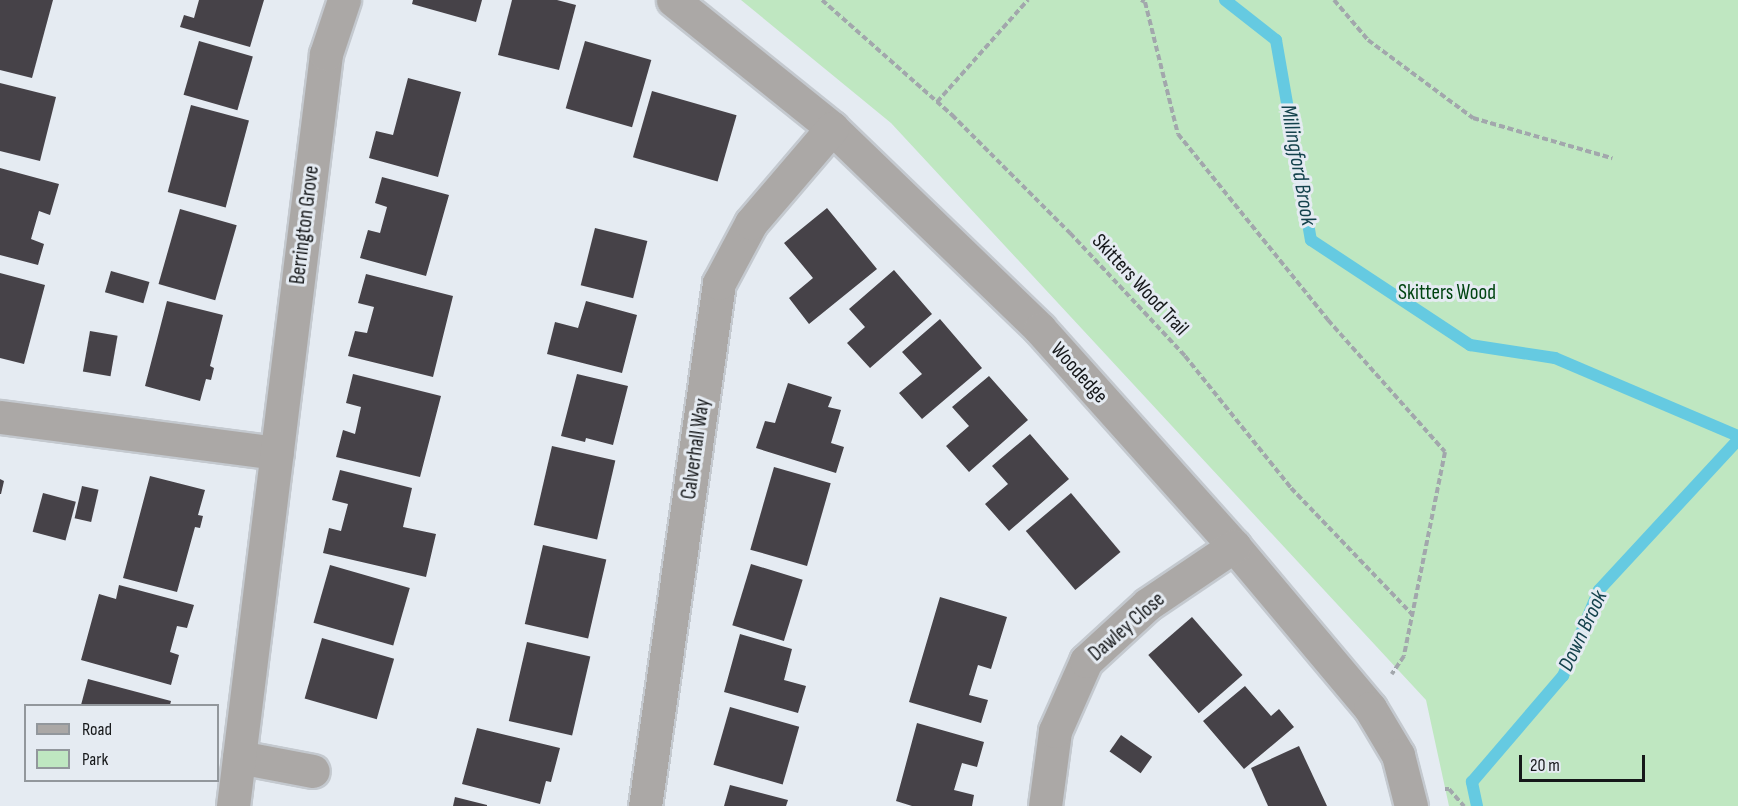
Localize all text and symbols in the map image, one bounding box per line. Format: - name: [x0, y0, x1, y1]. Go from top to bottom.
- water label: Millingford Brook: [1274, 103, 1322, 227]
- street label: Berrington Grove: [285, 164, 325, 286]
- street label: Skitters Wood Trail: [1086, 229, 1194, 341]
- park label: Skitters Wood: [1398, 280, 1496, 306]
- street label: Woodedge: [1045, 337, 1113, 409]
- street label: Calverhall Way: [676, 397, 716, 501]
- street label: Dawley Close: [1084, 587, 1170, 667]
- water label: Down Brook: [1553, 587, 1613, 675]
- legend: [24, 704, 219, 782]
- text: Road: [82, 719, 112, 740]
- scale bar: [1522, 743, 1648, 781]
- text: Park: [82, 749, 108, 770]
- text: 20 m: [1530, 755, 1560, 776]

